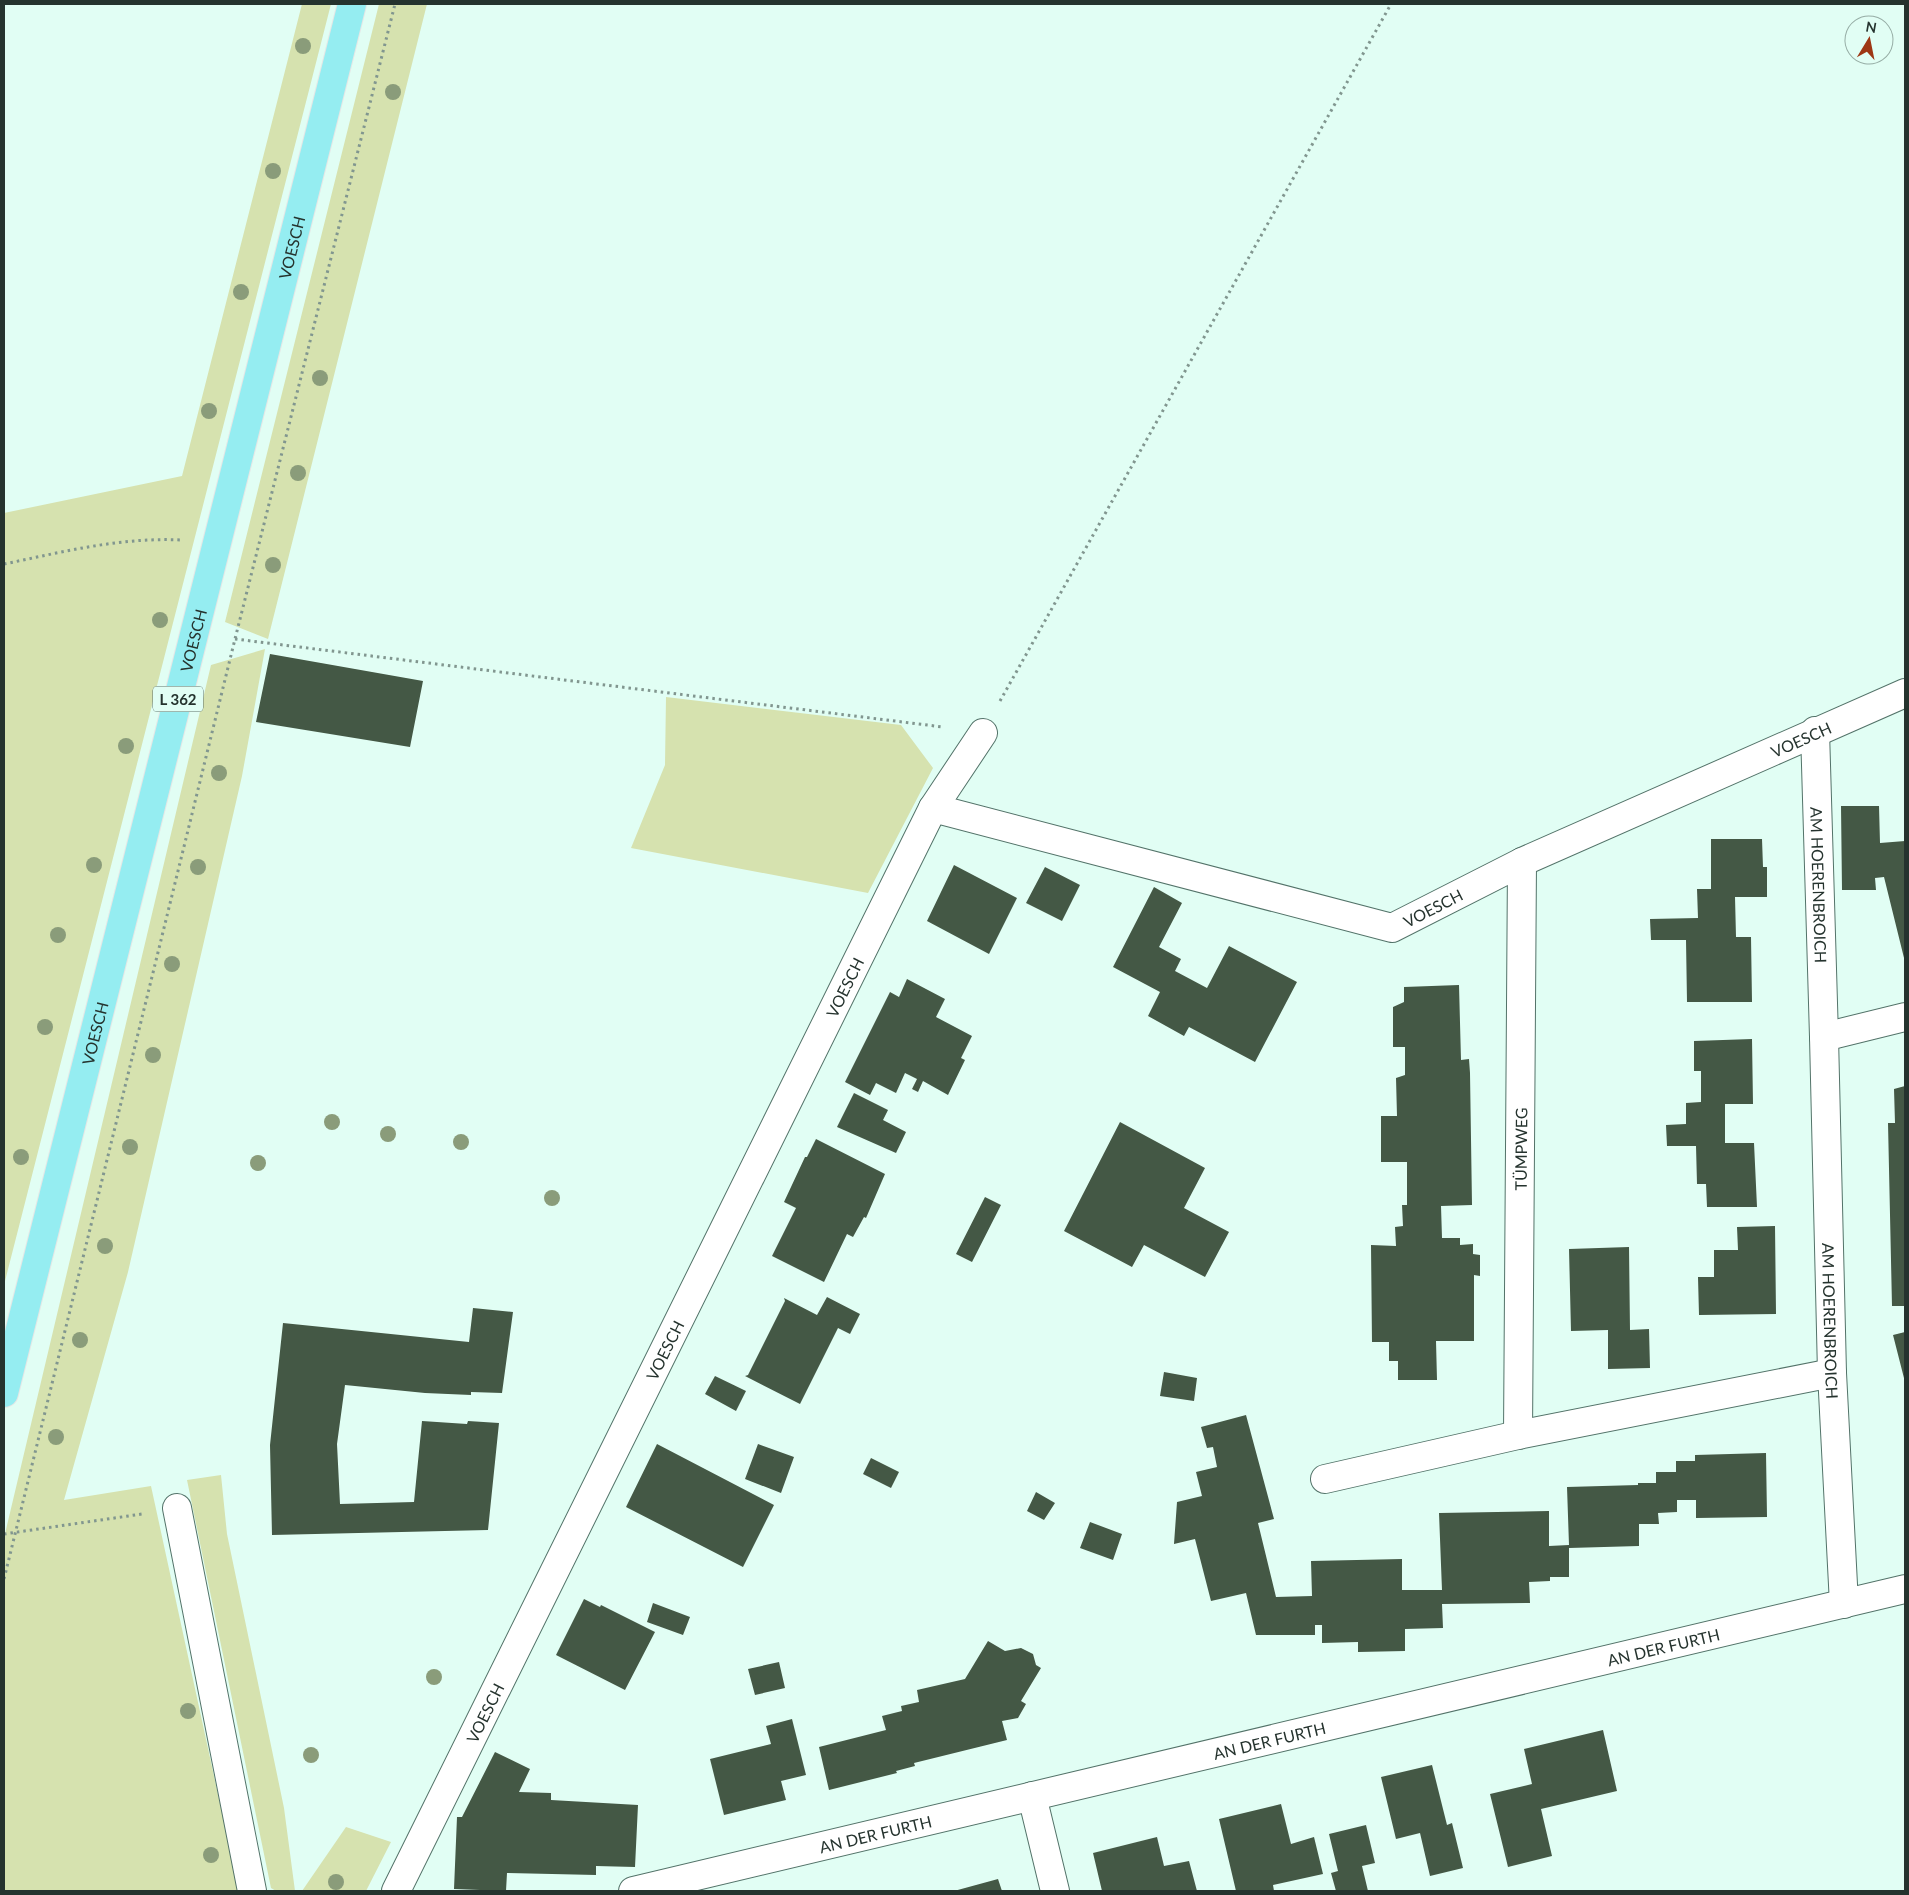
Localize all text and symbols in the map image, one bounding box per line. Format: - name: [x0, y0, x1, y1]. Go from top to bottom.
- north arrow: [1844, 15, 1894, 65]
- text: N: [1865, 17, 1878, 36]
- street label: VOESCH: [274, 214, 308, 281]
- street label: VOESCH: [176, 607, 210, 674]
- road number: L 362: [153, 686, 203, 712]
- street label: VOESCH: [1768, 717, 1834, 761]
- street label: AM HOERENBROICH: [1808, 807, 1831, 963]
- street label: VOESCH: [1400, 884, 1466, 930]
- street label: VOESCH: [821, 954, 867, 1020]
- street label: VOESCH: [77, 1000, 111, 1067]
- street label: TÜMPWEG: [1510, 1107, 1530, 1191]
- street label: AM HOERENBROICH: [1819, 1243, 1843, 1399]
- street label: VOESCH: [642, 1317, 687, 1383]
- street label: AN DER FURTH: [1605, 1624, 1721, 1669]
- street label: VOESCH: [462, 1680, 507, 1746]
- street label: AN DER FURTH: [1211, 1717, 1327, 1762]
- street label: AN DER FURTH: [817, 1811, 933, 1856]

